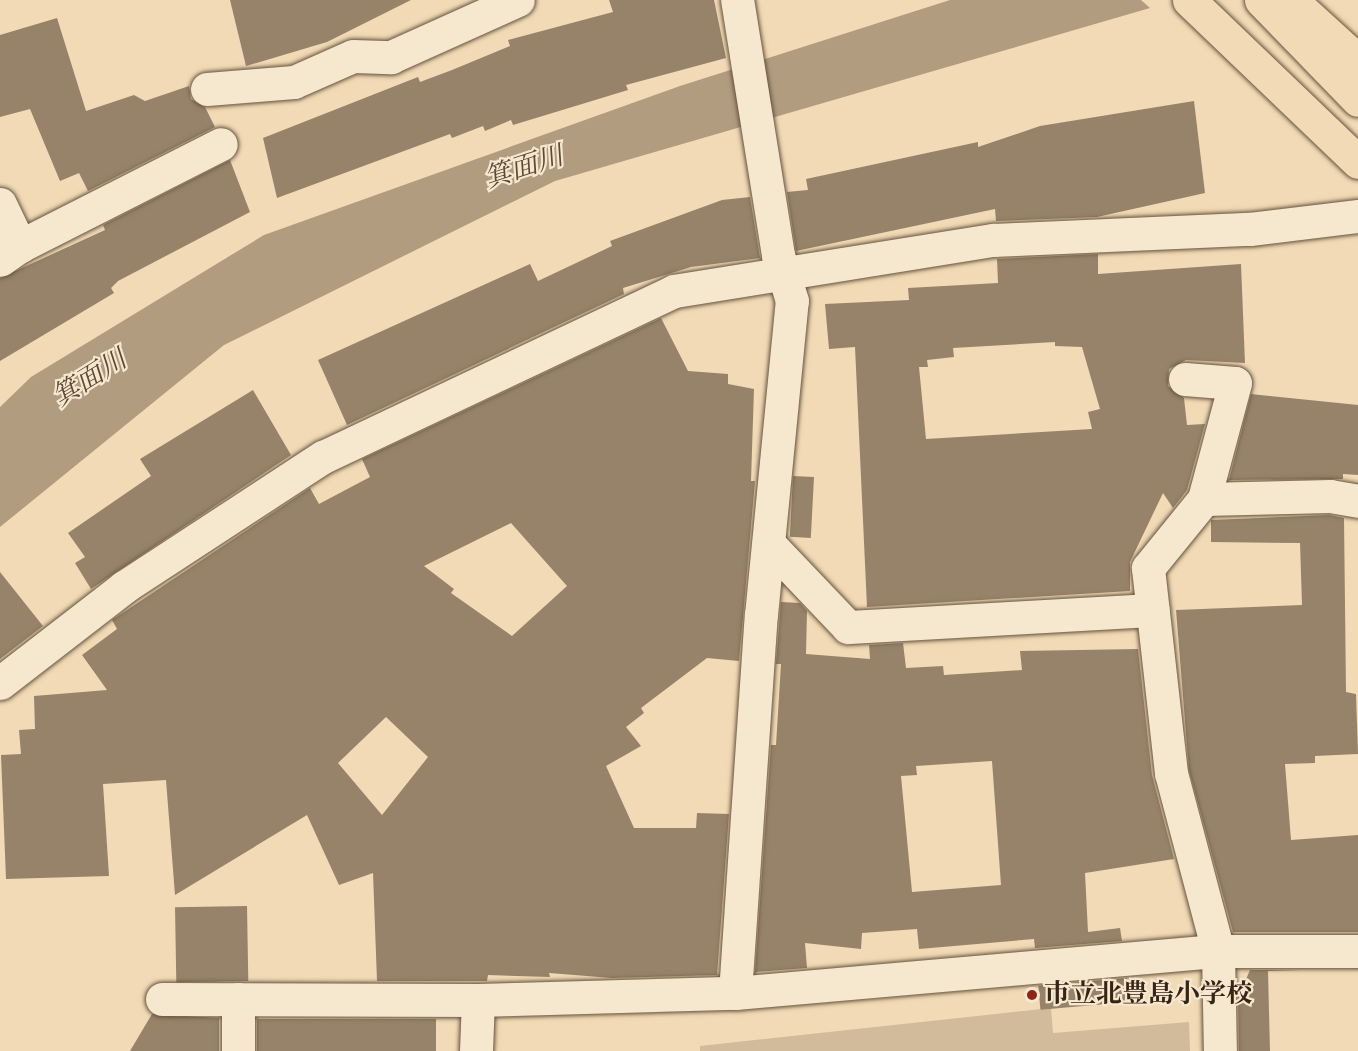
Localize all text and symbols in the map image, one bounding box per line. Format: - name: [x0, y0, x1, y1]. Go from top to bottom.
- water label: 箕面川: [480, 140, 568, 196]
- water label: 箕面川: [47, 344, 133, 414]
- place label: 市立北豊島小学校: [1044, 979, 1252, 1011]
- marker: 市立北豊島小学校: [1025, 988, 1039, 1002]

